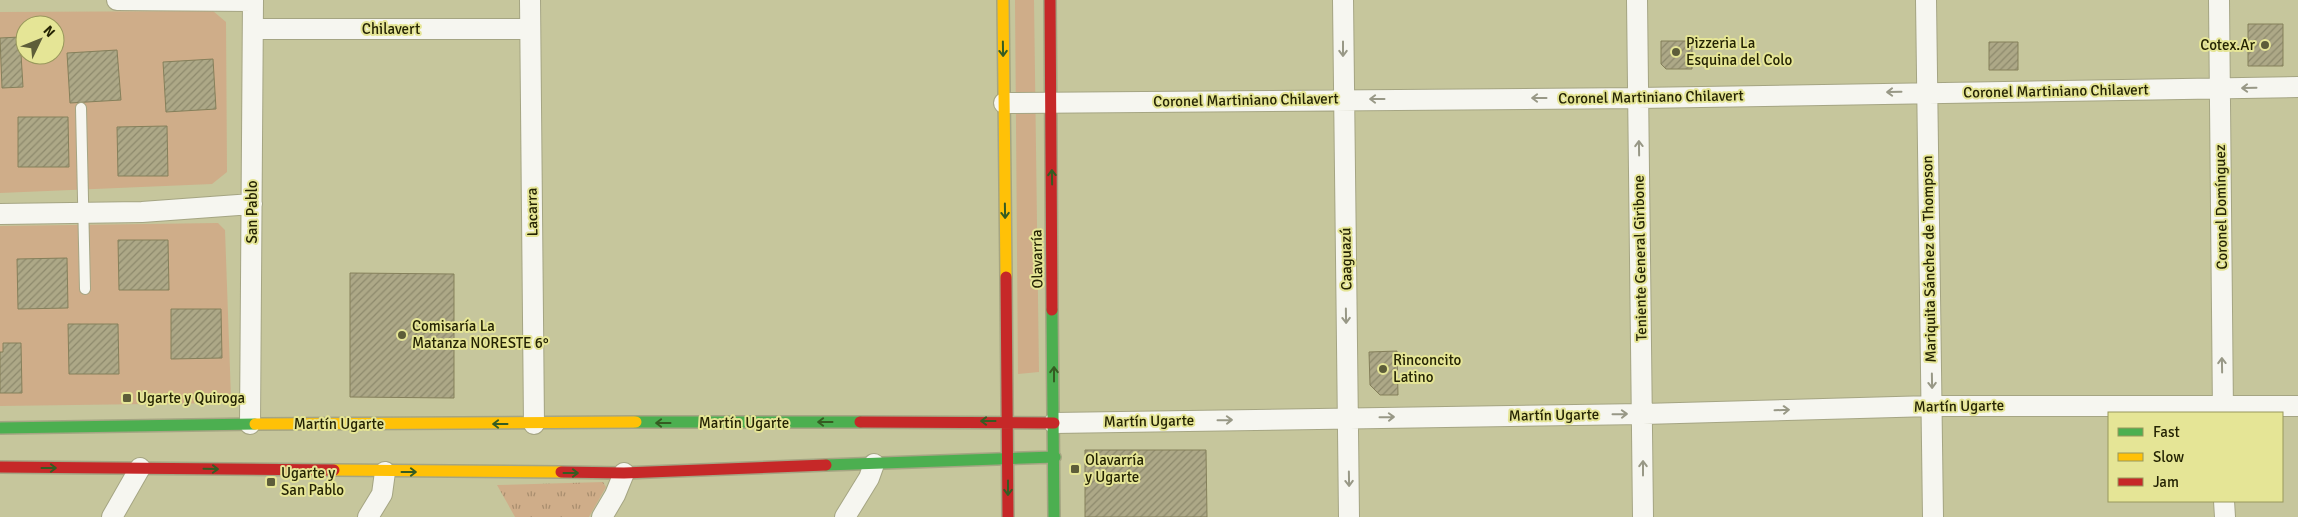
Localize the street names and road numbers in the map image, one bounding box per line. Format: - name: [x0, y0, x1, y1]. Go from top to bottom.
- street label: Chilavert: [362, 20, 420, 38]
- street label: Coronel Martiniano Chilavert: [1963, 80, 2149, 102]
- street label: Coronel Martiniano Chilavert: [1558, 86, 1744, 108]
- street label: Coronel Martiniano Chilavert: [1153, 89, 1339, 111]
- street label: Coronel Domínguez: [2211, 144, 2231, 270]
- street label: Mariquita Sánchez de Thompson: [1918, 155, 1940, 363]
- street label: Teniente General Giribone: [1630, 175, 1650, 341]
- street label: San Pablo: [243, 180, 261, 244]
- street label: Lacarra: [523, 188, 541, 236]
- street label: Caaguazú: [1336, 227, 1356, 291]
- street label: Olavarría: [1027, 229, 1047, 289]
- street label: Martín Ugarte: [1914, 396, 2004, 416]
- street label: Martín Ugarte: [1509, 405, 1599, 425]
- street label: Martín Ugarte: [1104, 411, 1194, 431]
- street label: Martín Ugarte: [699, 414, 789, 432]
- street label: Martín Ugarte: [294, 415, 384, 433]

